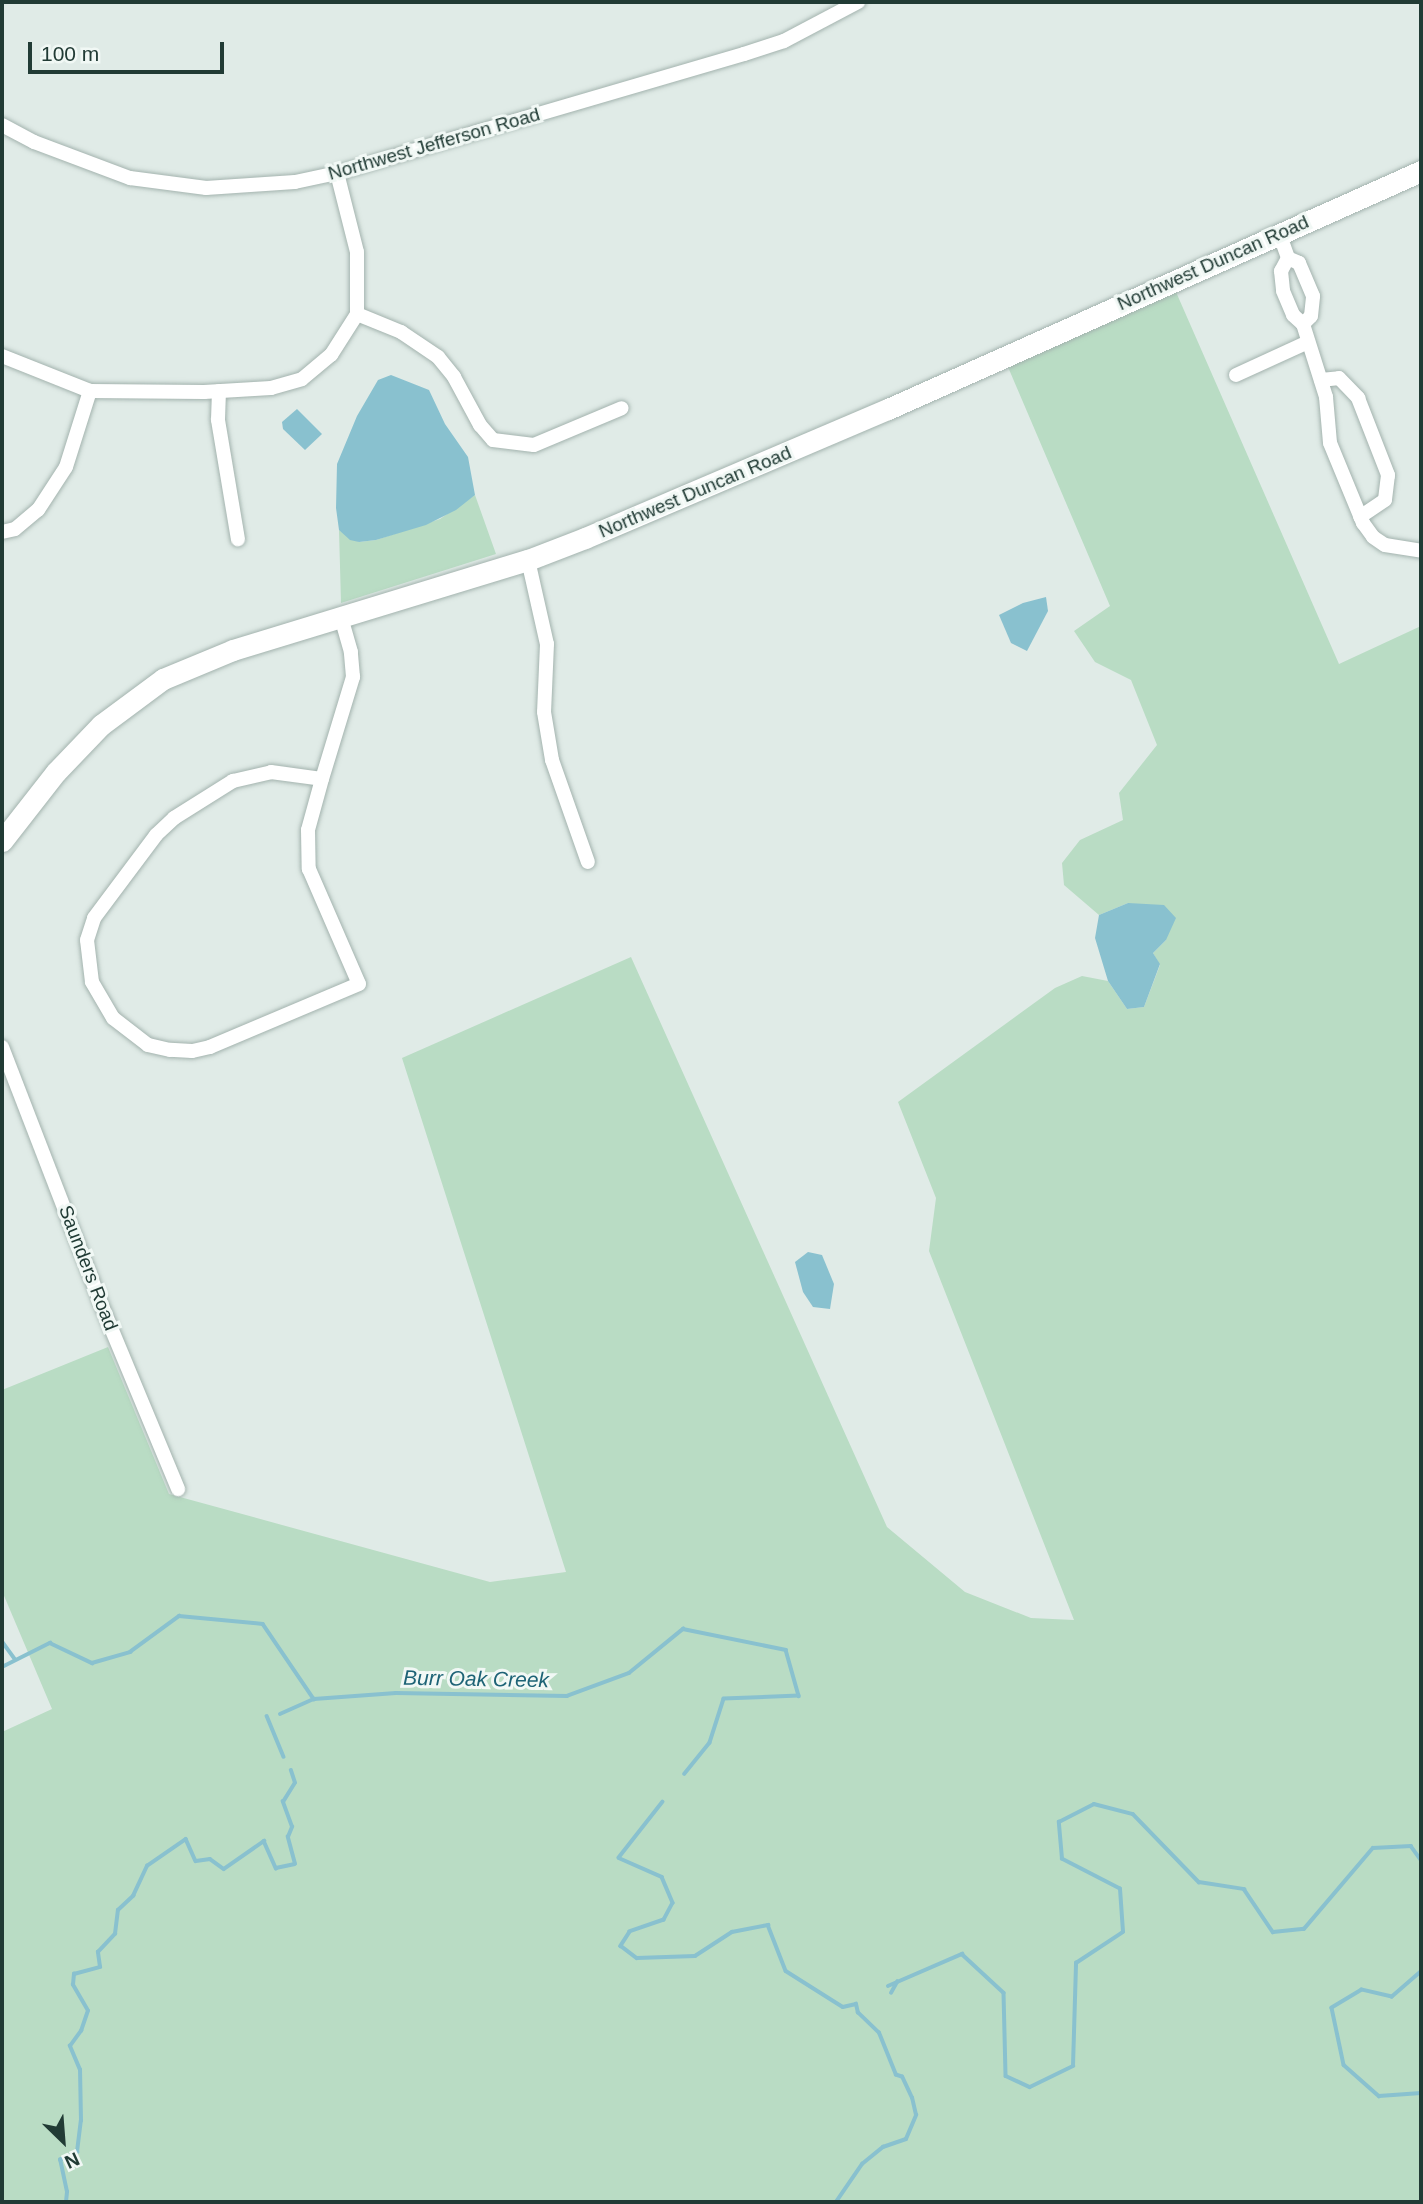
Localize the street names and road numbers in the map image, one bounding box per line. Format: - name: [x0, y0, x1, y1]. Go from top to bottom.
- street label: Northwest Jefferson Road: [325, 103, 543, 185]
- street label: Northwest Duncan Road: [1114, 210, 1312, 316]
- street label: Northwest Duncan Road: [595, 441, 795, 543]
- street label: Saunders Road: [54, 1202, 122, 1334]

